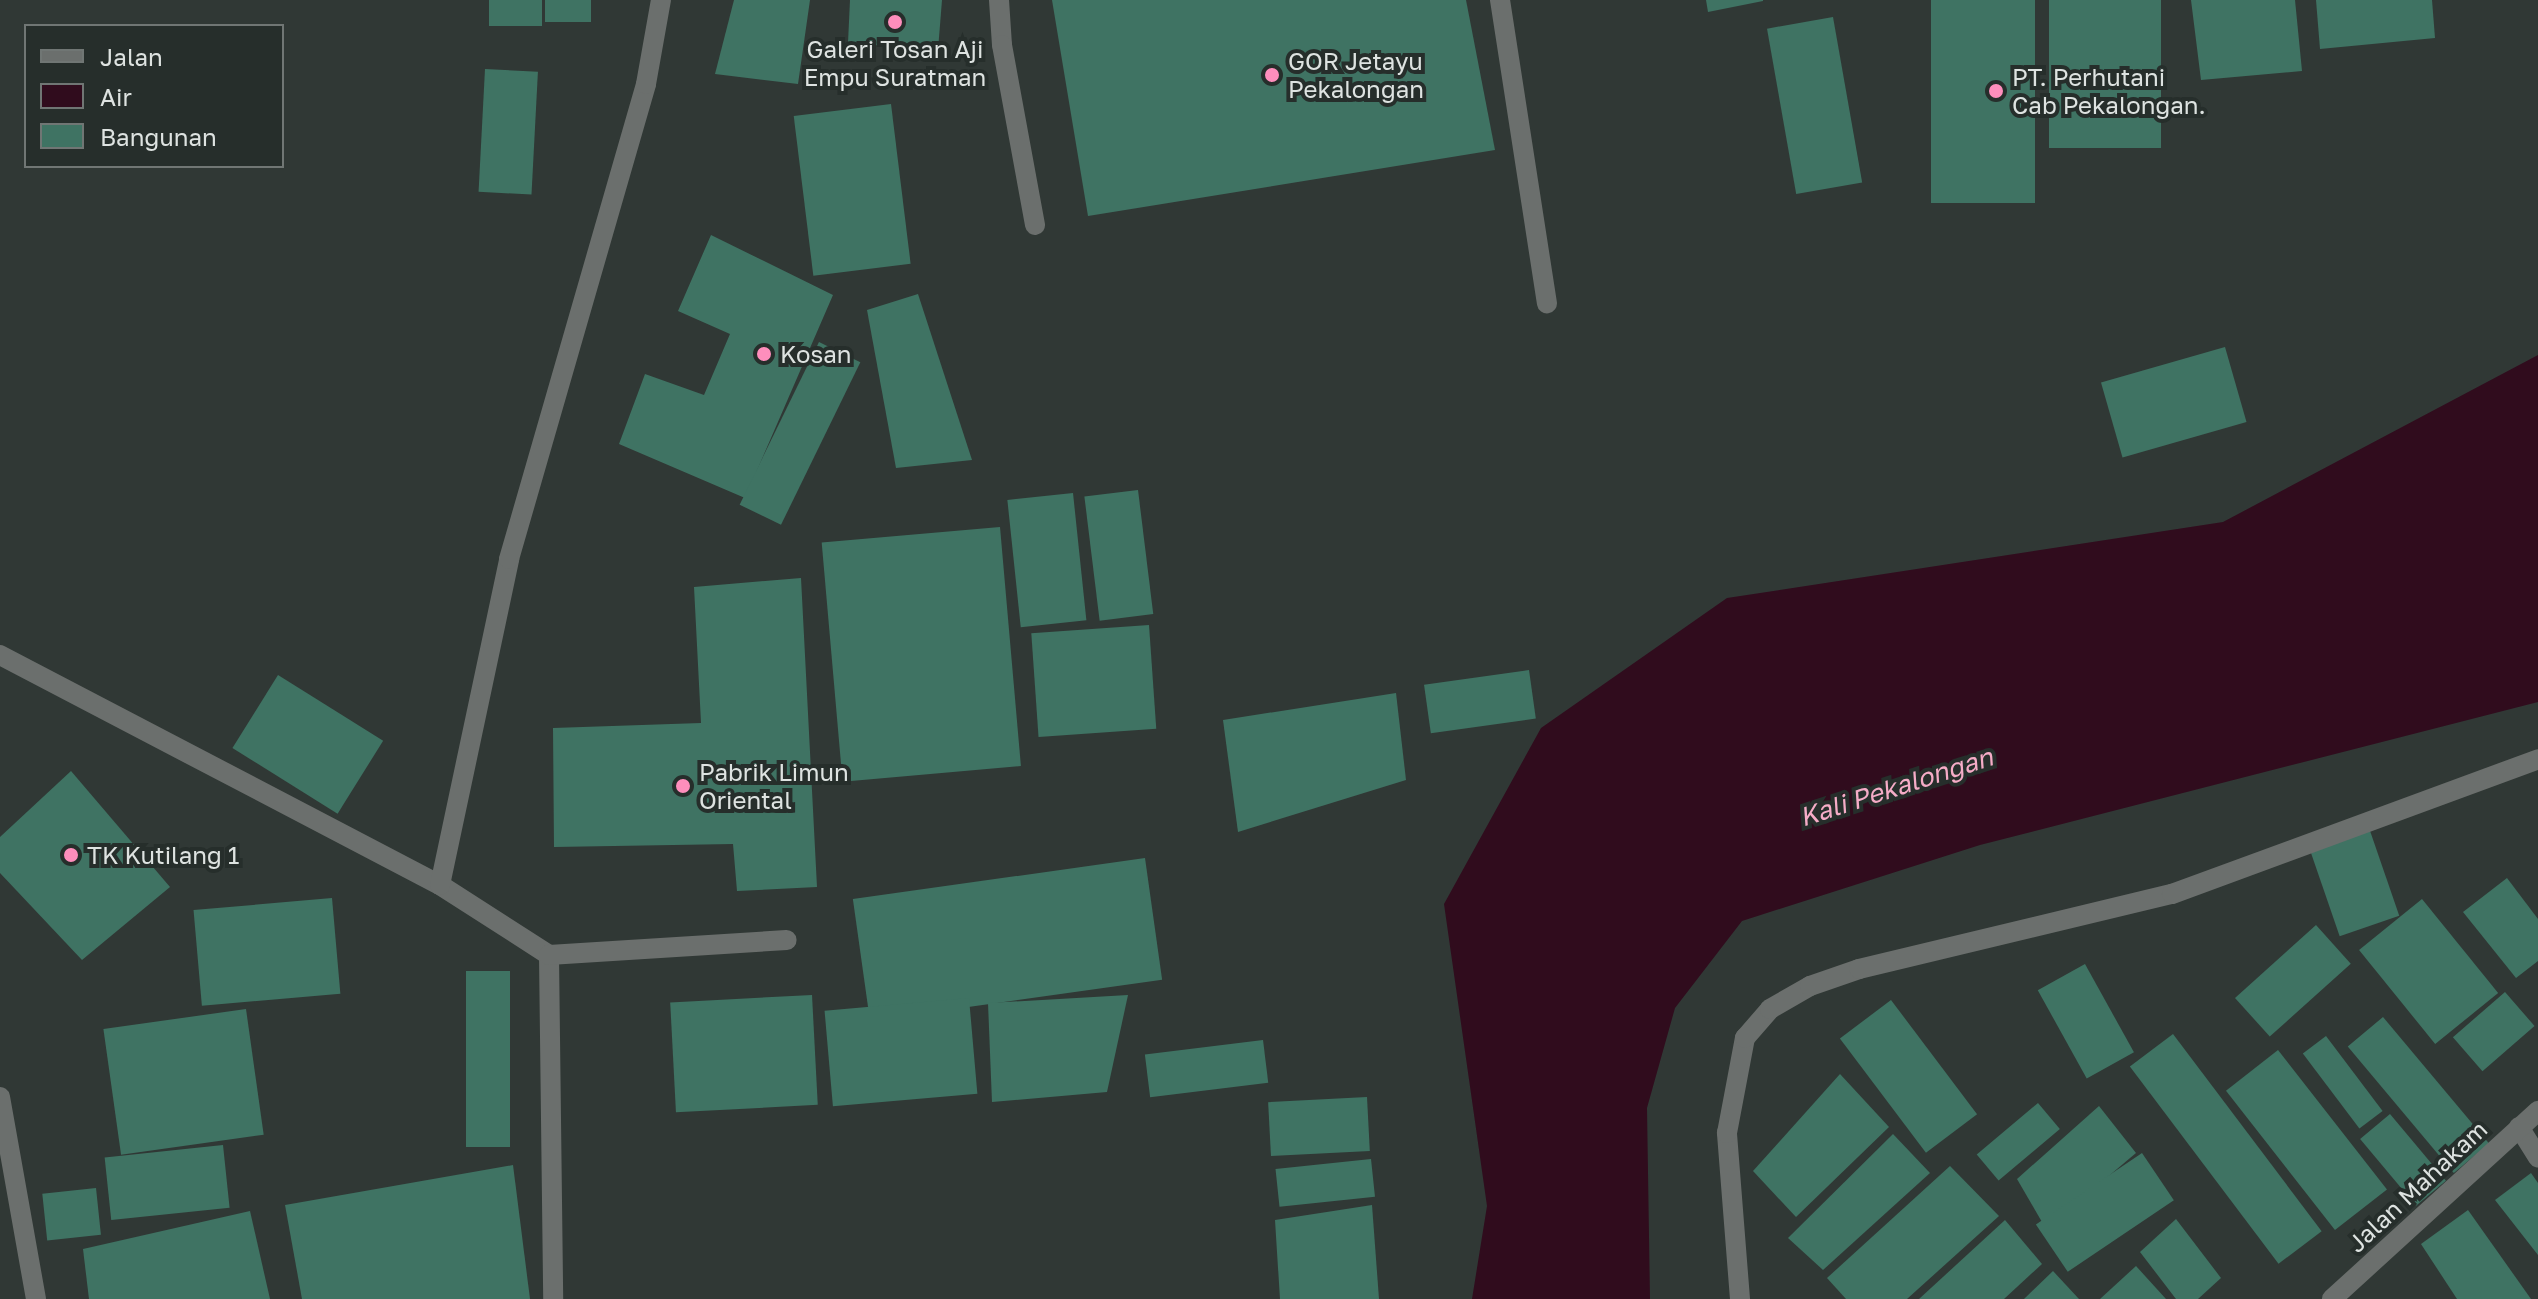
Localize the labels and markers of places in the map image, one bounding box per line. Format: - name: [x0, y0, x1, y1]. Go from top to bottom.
- marker: Galeri Tosan Aji Empu Suratman: [886, 13, 904, 31]
- place label: Galeri Tosan Aji Empu Suratman: [804, 35, 986, 91]
- place label: GOR Jetayu Pekalongan: [1288, 47, 1424, 103]
- place label: PT. Perhutani Cab Pekalongan.: [2012, 63, 2206, 119]
- marker: GOR Jetayu Pekalongan: [1263, 66, 1281, 84]
- marker: PT. Perhutani Cab Pekalongan.: [1987, 82, 2005, 100]
- place label: Kosan: [780, 340, 852, 368]
- marker: Kosan: [755, 345, 773, 363]
- place label: Pabrik Limun Oriental: [699, 758, 849, 814]
- marker: Pabrik Limun Oriental: [674, 777, 692, 795]
- place label: TK Kutilang 1: [87, 841, 239, 869]
- marker: TK Kutilang 1: [62, 846, 80, 864]

